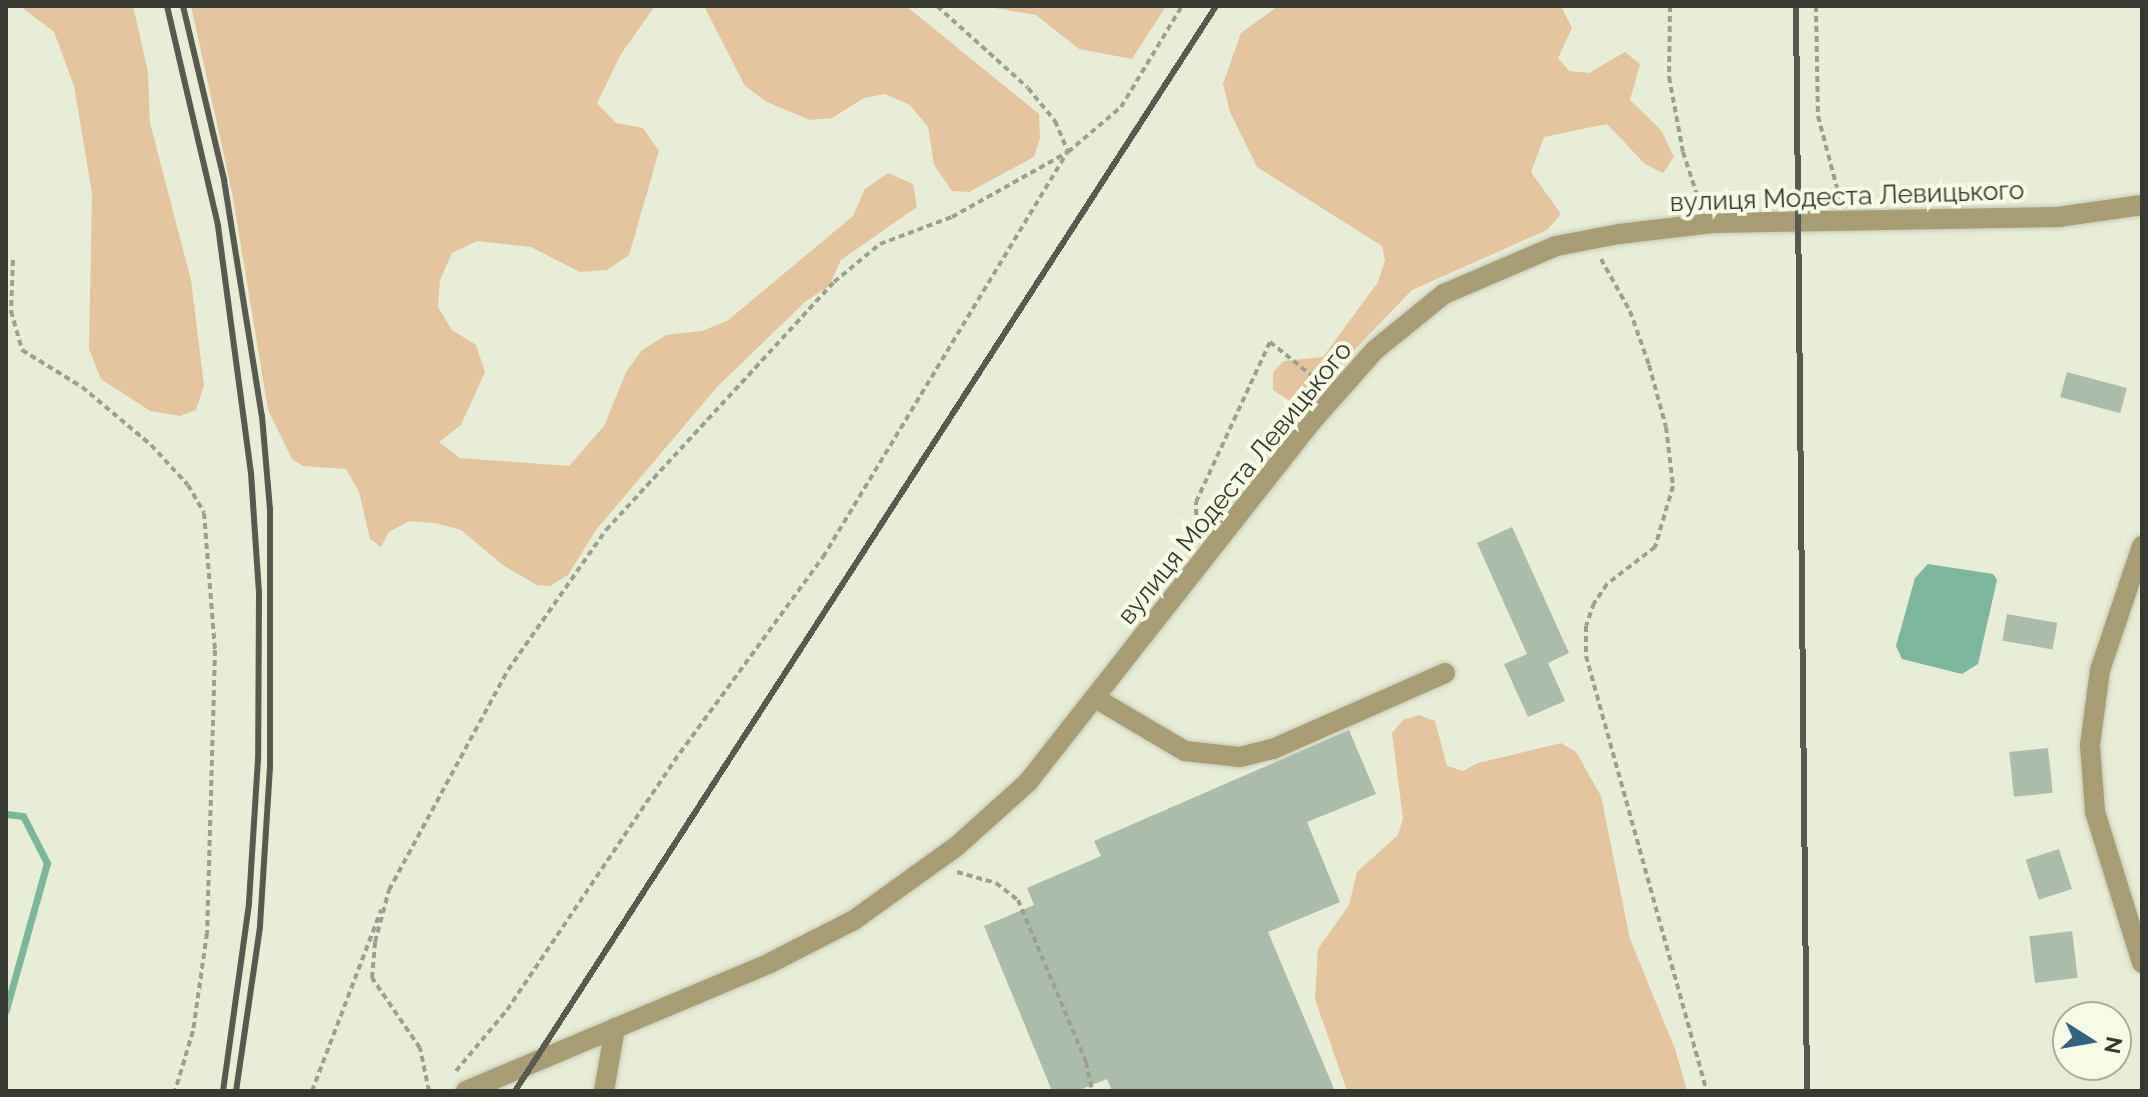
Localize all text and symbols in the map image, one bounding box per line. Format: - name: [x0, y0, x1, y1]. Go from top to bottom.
- street label: вулиця Модеста Левицького: [1669, 175, 2025, 219]
- street label: вулиця Модеста Левицького: [1111, 335, 1359, 631]
- north arrow: [2052, 1001, 2132, 1081]
- text: N: [2099, 1034, 2128, 1056]

